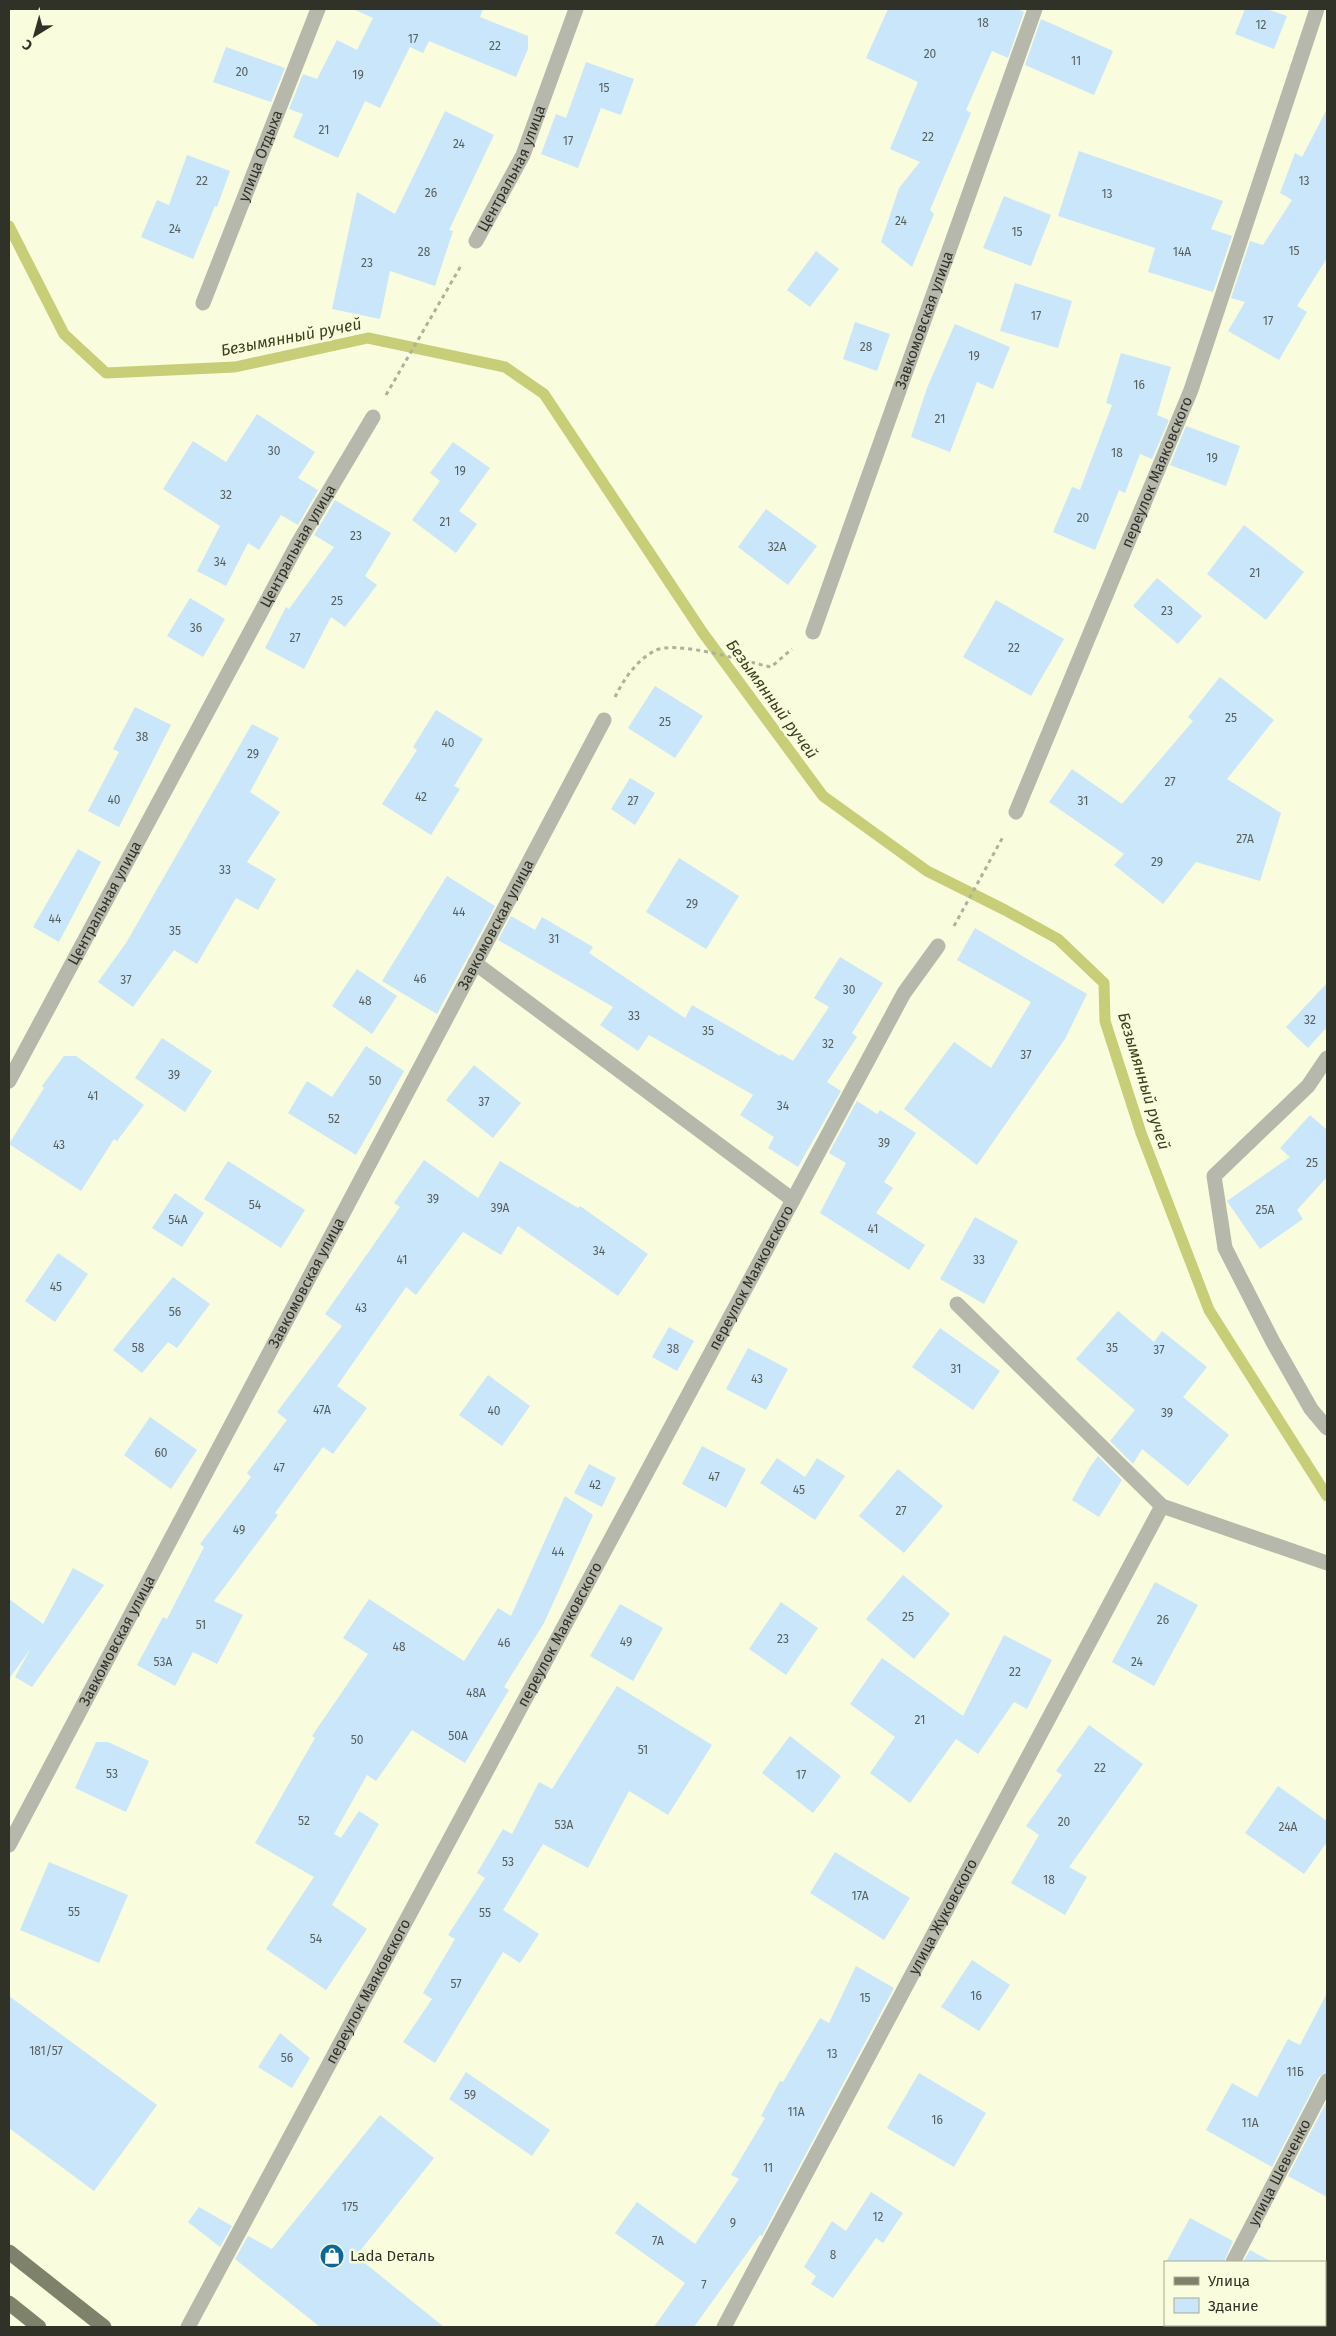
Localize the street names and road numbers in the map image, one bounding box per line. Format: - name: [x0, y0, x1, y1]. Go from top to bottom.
- street label: Центральная улица: [474, 103, 549, 235]
- street label: улица Отдыха: [235, 107, 287, 204]
- street label: Завкомовская улица: [891, 249, 957, 392]
- street label: переулок Маяковского: [1118, 394, 1196, 550]
- street label: Центральная улица: [256, 481, 340, 611]
- street label: Центральная улица: [64, 838, 145, 968]
- street label: Завкомовская улица: [454, 856, 538, 993]
- street label: переулок Маяковского: [705, 1202, 797, 1353]
- street label: Завкомовская улица: [264, 1214, 348, 1351]
- street label: переулок Маяковского: [514, 1559, 606, 1710]
- street label: Завкомовская улица: [75, 1572, 159, 1709]
- street label: улица Жуковского: [905, 1856, 981, 1978]
- street label: переулок Маяковского: [322, 1916, 414, 2067]
- street label: улица Шевченко: [1244, 2116, 1315, 2229]

